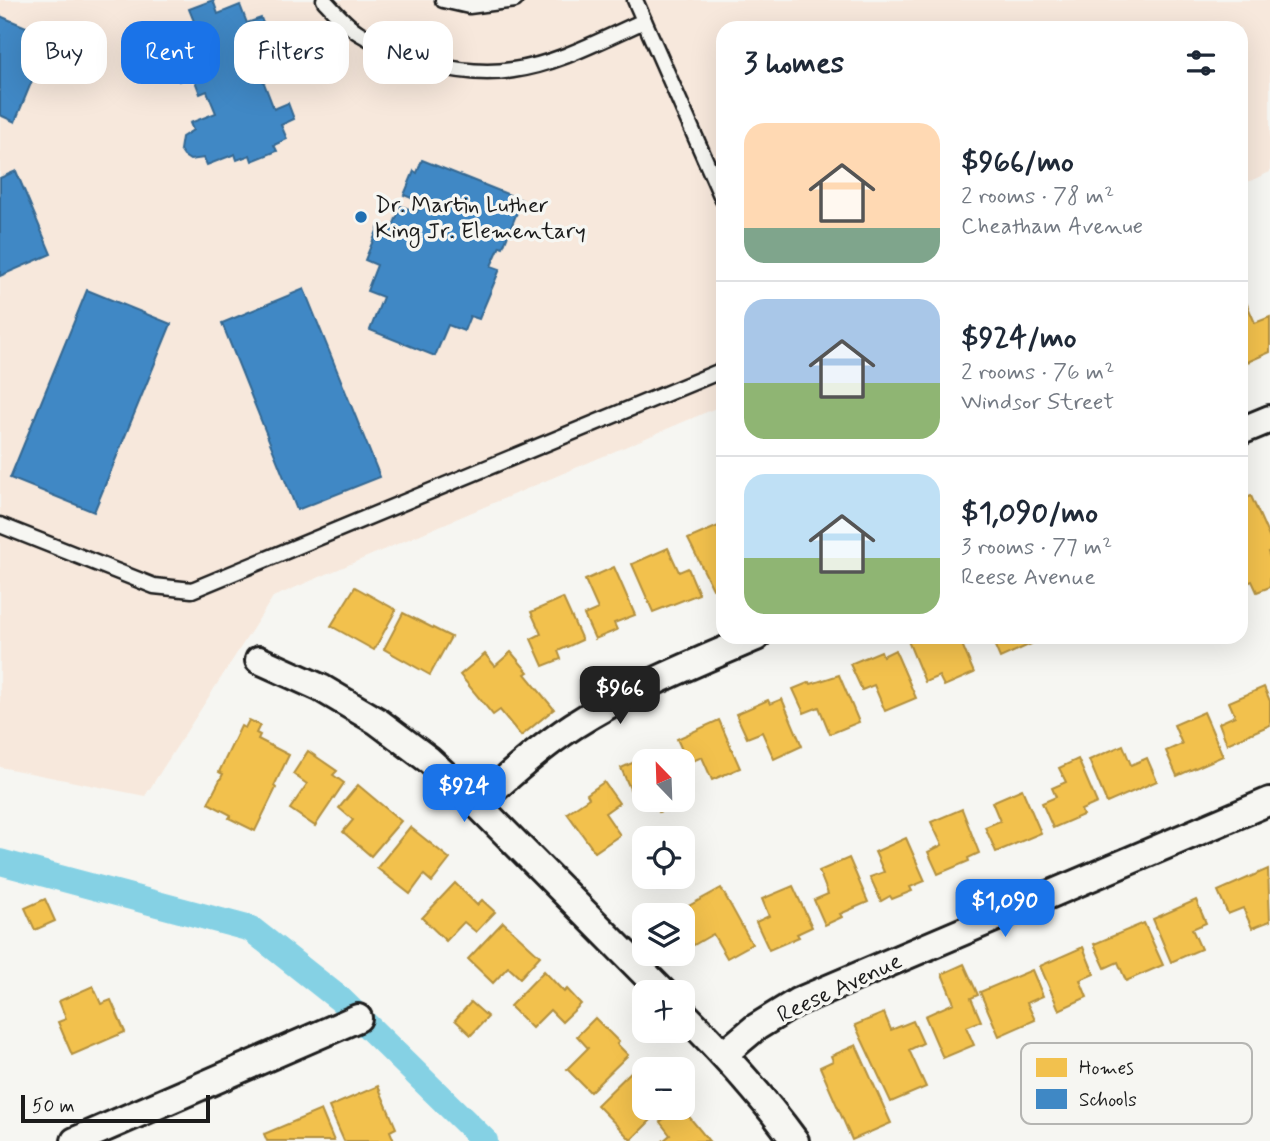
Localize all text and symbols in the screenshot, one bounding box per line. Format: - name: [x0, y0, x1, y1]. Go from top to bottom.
- chip: Buy: [21, 21, 107, 84]
- chip: Rent: [121, 21, 220, 84]
- chip: Filters: [234, 21, 349, 84]
- chip: New: [363, 21, 453, 84]
- text: 3 homes: [744, 44, 844, 83]
- icon: filters: [1182, 44, 1220, 82]
- text: $966/mo: [961, 143, 1074, 182]
- icon: home: [800, 151, 884, 235]
- text: 2 rooms · 78 m²: [961, 182, 1114, 212]
- place label: Dr. Martin Luther King Jr. Elementary: [375, 191, 586, 249]
- marker: Dr. Martin Luther King Jr. Elementary: [353, 209, 369, 225]
- text: Cheatham Avenue: [961, 212, 1143, 242]
- text: $924/mo: [961, 319, 1077, 358]
- icon: home: [800, 327, 884, 411]
- text: 2 rooms · 76 m²: [961, 358, 1114, 388]
- text: Windsor Street: [961, 388, 1114, 418]
- text: $1,090/mo: [961, 494, 1098, 533]
- icon: home: [800, 502, 884, 586]
- text: 3 rooms · 77 m²: [961, 533, 1112, 563]
- text: Reese Avenue: [961, 563, 1095, 593]
- pin: $966: [579, 666, 661, 726]
- text: $966: [596, 674, 644, 704]
- north arrow: [632, 749, 695, 812]
- map controls: [632, 749, 695, 1120]
- pin: $924: [423, 764, 505, 824]
- text: $924: [439, 772, 489, 802]
- button: locate: [632, 826, 695, 889]
- pin: $1,090: [948, 880, 1062, 939]
- text: $1,090: [972, 887, 1038, 917]
- button: layers: [632, 903, 695, 966]
- street label: Reese Avenue: [773, 947, 907, 1031]
- button: +: [632, 980, 695, 1043]
- legend: [1021, 1043, 1252, 1124]
- text: Homes: [1079, 1056, 1134, 1081]
- button: −: [632, 1057, 695, 1120]
- text: Schools: [1079, 1088, 1137, 1113]
- scale bar: [21, 1092, 210, 1124]
- text: 50 m: [32, 1094, 75, 1119]

